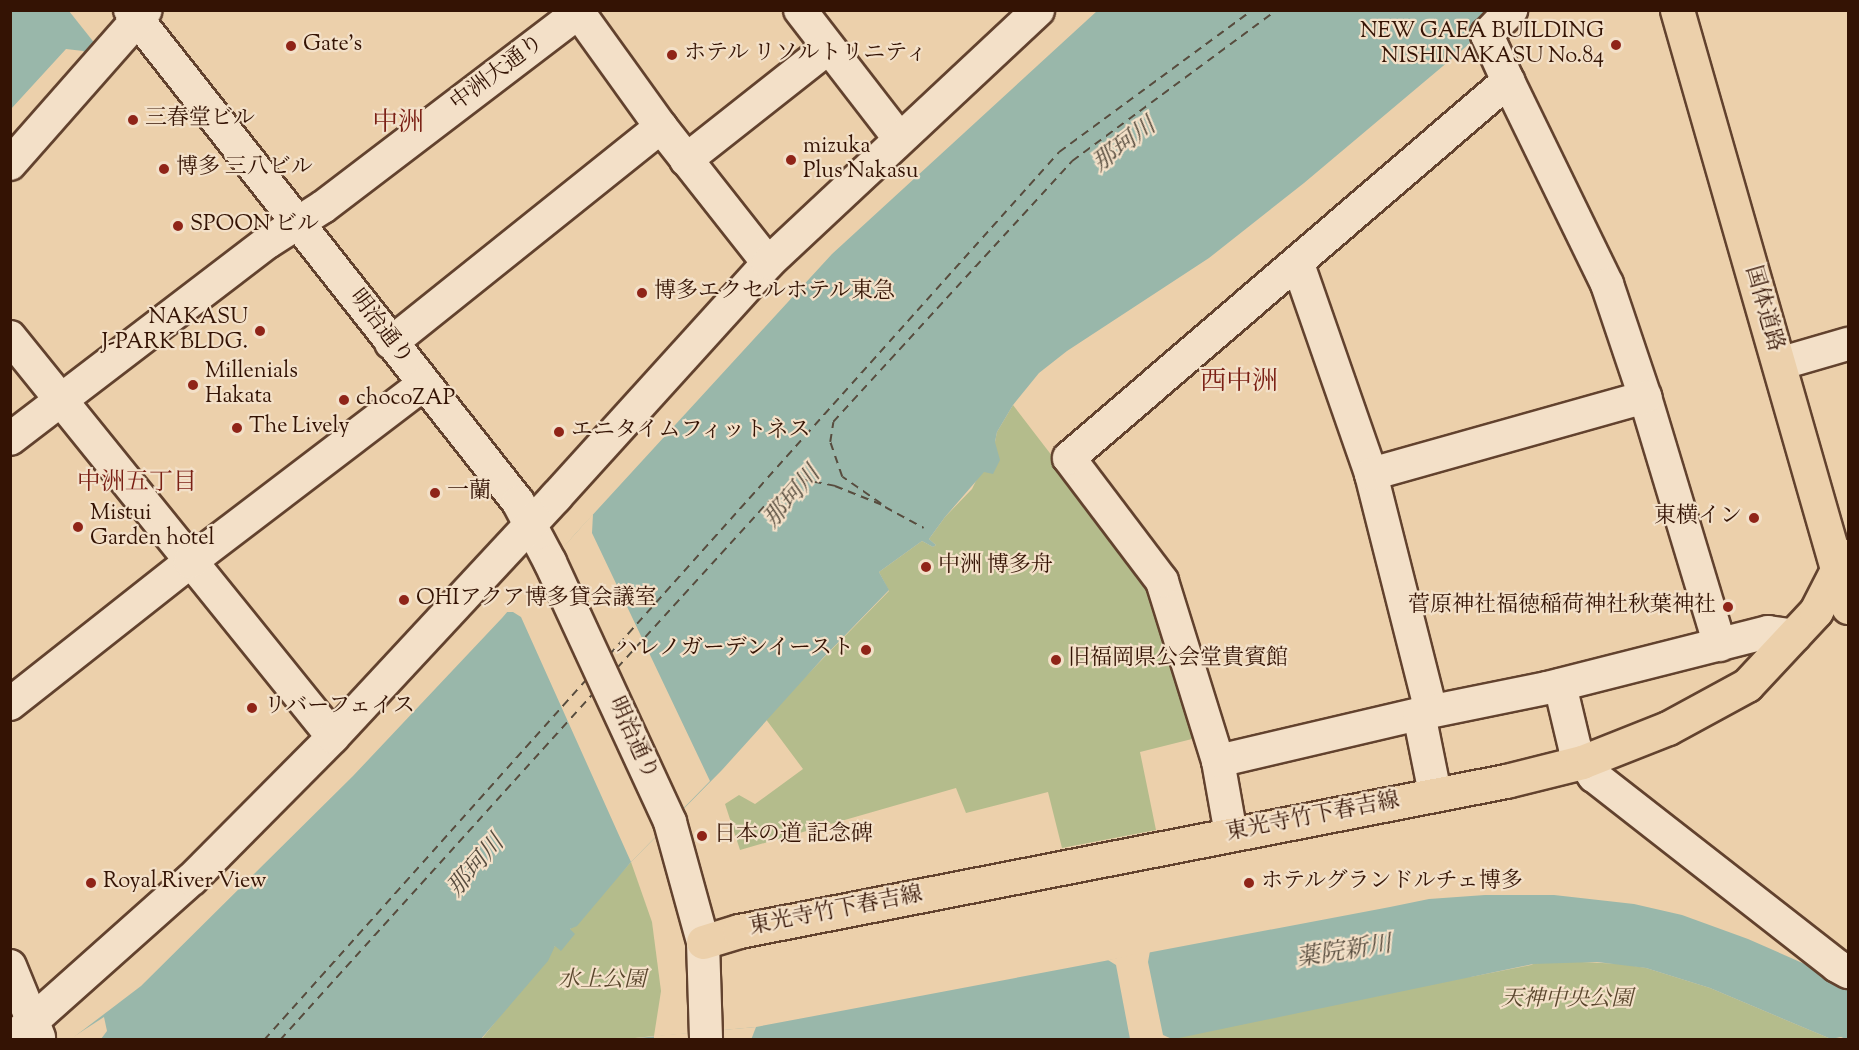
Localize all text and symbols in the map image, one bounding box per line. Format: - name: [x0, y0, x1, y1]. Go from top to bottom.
- place label: NEW GAEA BUILDING NISHINAKASU No.84: [1360, 19, 1604, 70]
- street label: 中洲大通り: [446, 30, 550, 118]
- place label: Gate's: [303, 33, 362, 59]
- marker: NEW GAEA BUILDING NISHINAKASU No.84: [1609, 38, 1623, 52]
- marker: Gate's: [284, 39, 298, 53]
- place label: ホテル リソルトリニティ: [684, 42, 931, 68]
- marker: ホテル リソルトリニティ: [665, 48, 679, 62]
- place label: 三春堂ビル: [145, 107, 255, 133]
- district label: 中洲: [372, 108, 424, 140]
- marker: 三春堂ビル: [126, 113, 140, 127]
- water label: 那珂川: [1088, 113, 1162, 179]
- place label: mizuka Plus Nakasu: [803, 134, 918, 186]
- marker: mizuka Plus Nakasu: [784, 153, 798, 167]
- place label: 博多 三八ビル: [176, 156, 313, 182]
- marker: 博多 三八ビル: [157, 162, 171, 176]
- place label: SPOON ビル: [190, 213, 319, 239]
- marker: SPOON ビル: [171, 219, 185, 233]
- street label: 国体道路: [1738, 263, 1788, 355]
- place label: 博多エクセルホテル東急: [654, 280, 896, 306]
- street label: 明治通り: [343, 285, 417, 371]
- marker: 博多エクセルホテル東急: [635, 286, 649, 300]
- place label: NAKASU J-PARK BLDG.: [101, 305, 248, 356]
- marker: NAKASU J-PARK BLDG.: [253, 324, 267, 338]
- place label: Millenials Hakata: [205, 359, 298, 410]
- district label: 西中洲: [1200, 367, 1278, 399]
- marker: Millenials Hakata: [186, 378, 200, 392]
- place label: chocoZAP: [356, 387, 455, 413]
- marker: chocoZAP: [337, 393, 351, 407]
- place label: The Lively: [249, 415, 349, 441]
- place label: エニタイムフィットネス: [571, 419, 813, 445]
- marker: The Lively: [230, 421, 244, 435]
- marker: エニタイムフィットネス: [552, 425, 566, 439]
- water label: 那珂川: [759, 461, 827, 535]
- district label: 中洲五丁目: [77, 470, 197, 498]
- place label: 一蘭: [447, 480, 491, 506]
- marker: 一蘭: [428, 486, 442, 500]
- place label: Mistui Garden hotel: [90, 501, 215, 552]
- place label: 東横イン: [1654, 505, 1742, 531]
- marker: 東横イン: [1747, 511, 1761, 525]
- marker: Mistui Garden hotel: [71, 520, 85, 534]
- place label: 中洲 博多舟: [938, 554, 1053, 580]
- marker: 中洲 博多舟: [919, 560, 933, 574]
- place label: OHIアクア博多貸会議室: [416, 587, 657, 613]
- marker: OHIアクア博多貸会議室: [397, 593, 411, 607]
- place label: 菅原神社福徳稲荷神社秋葉神社: [1408, 594, 1716, 620]
- marker: 菅原神社福徳稲荷神社秋葉神社: [1721, 600, 1735, 614]
- place label: ハレノガーデンイースト: [612, 637, 854, 663]
- marker: ハレノガーデンイースト: [859, 643, 873, 657]
- place label: 旧福岡県公会堂貴賓館: [1068, 647, 1288, 673]
- marker: 旧福岡県公会堂貴賓館: [1049, 653, 1063, 667]
- street label: 明治通り: [601, 694, 663, 784]
- place label: リバーフェイス: [264, 695, 418, 721]
- marker: リバーフェイス: [245, 701, 259, 715]
- street label: 東光寺竹下春吉線: [1224, 788, 1402, 848]
- place label: 日本の道 記念碑: [714, 823, 873, 849]
- marker: 日本の道 記念碑: [695, 829, 709, 843]
- water label: 那珂川: [443, 830, 511, 904]
- place label: Royal River View: [103, 870, 266, 896]
- place label: ホテルグランドルチェ博多: [1261, 870, 1525, 896]
- marker: Royal River View: [84, 876, 98, 890]
- marker: ホテルグランドルチェ博多: [1242, 876, 1256, 890]
- street label: 東光寺竹下春吉線: [747, 882, 925, 942]
- water label: 薬院新川: [1294, 931, 1394, 975]
- park label: 水上公園: [558, 969, 646, 995]
- park label: 天神中央公園: [1501, 988, 1633, 1014]

